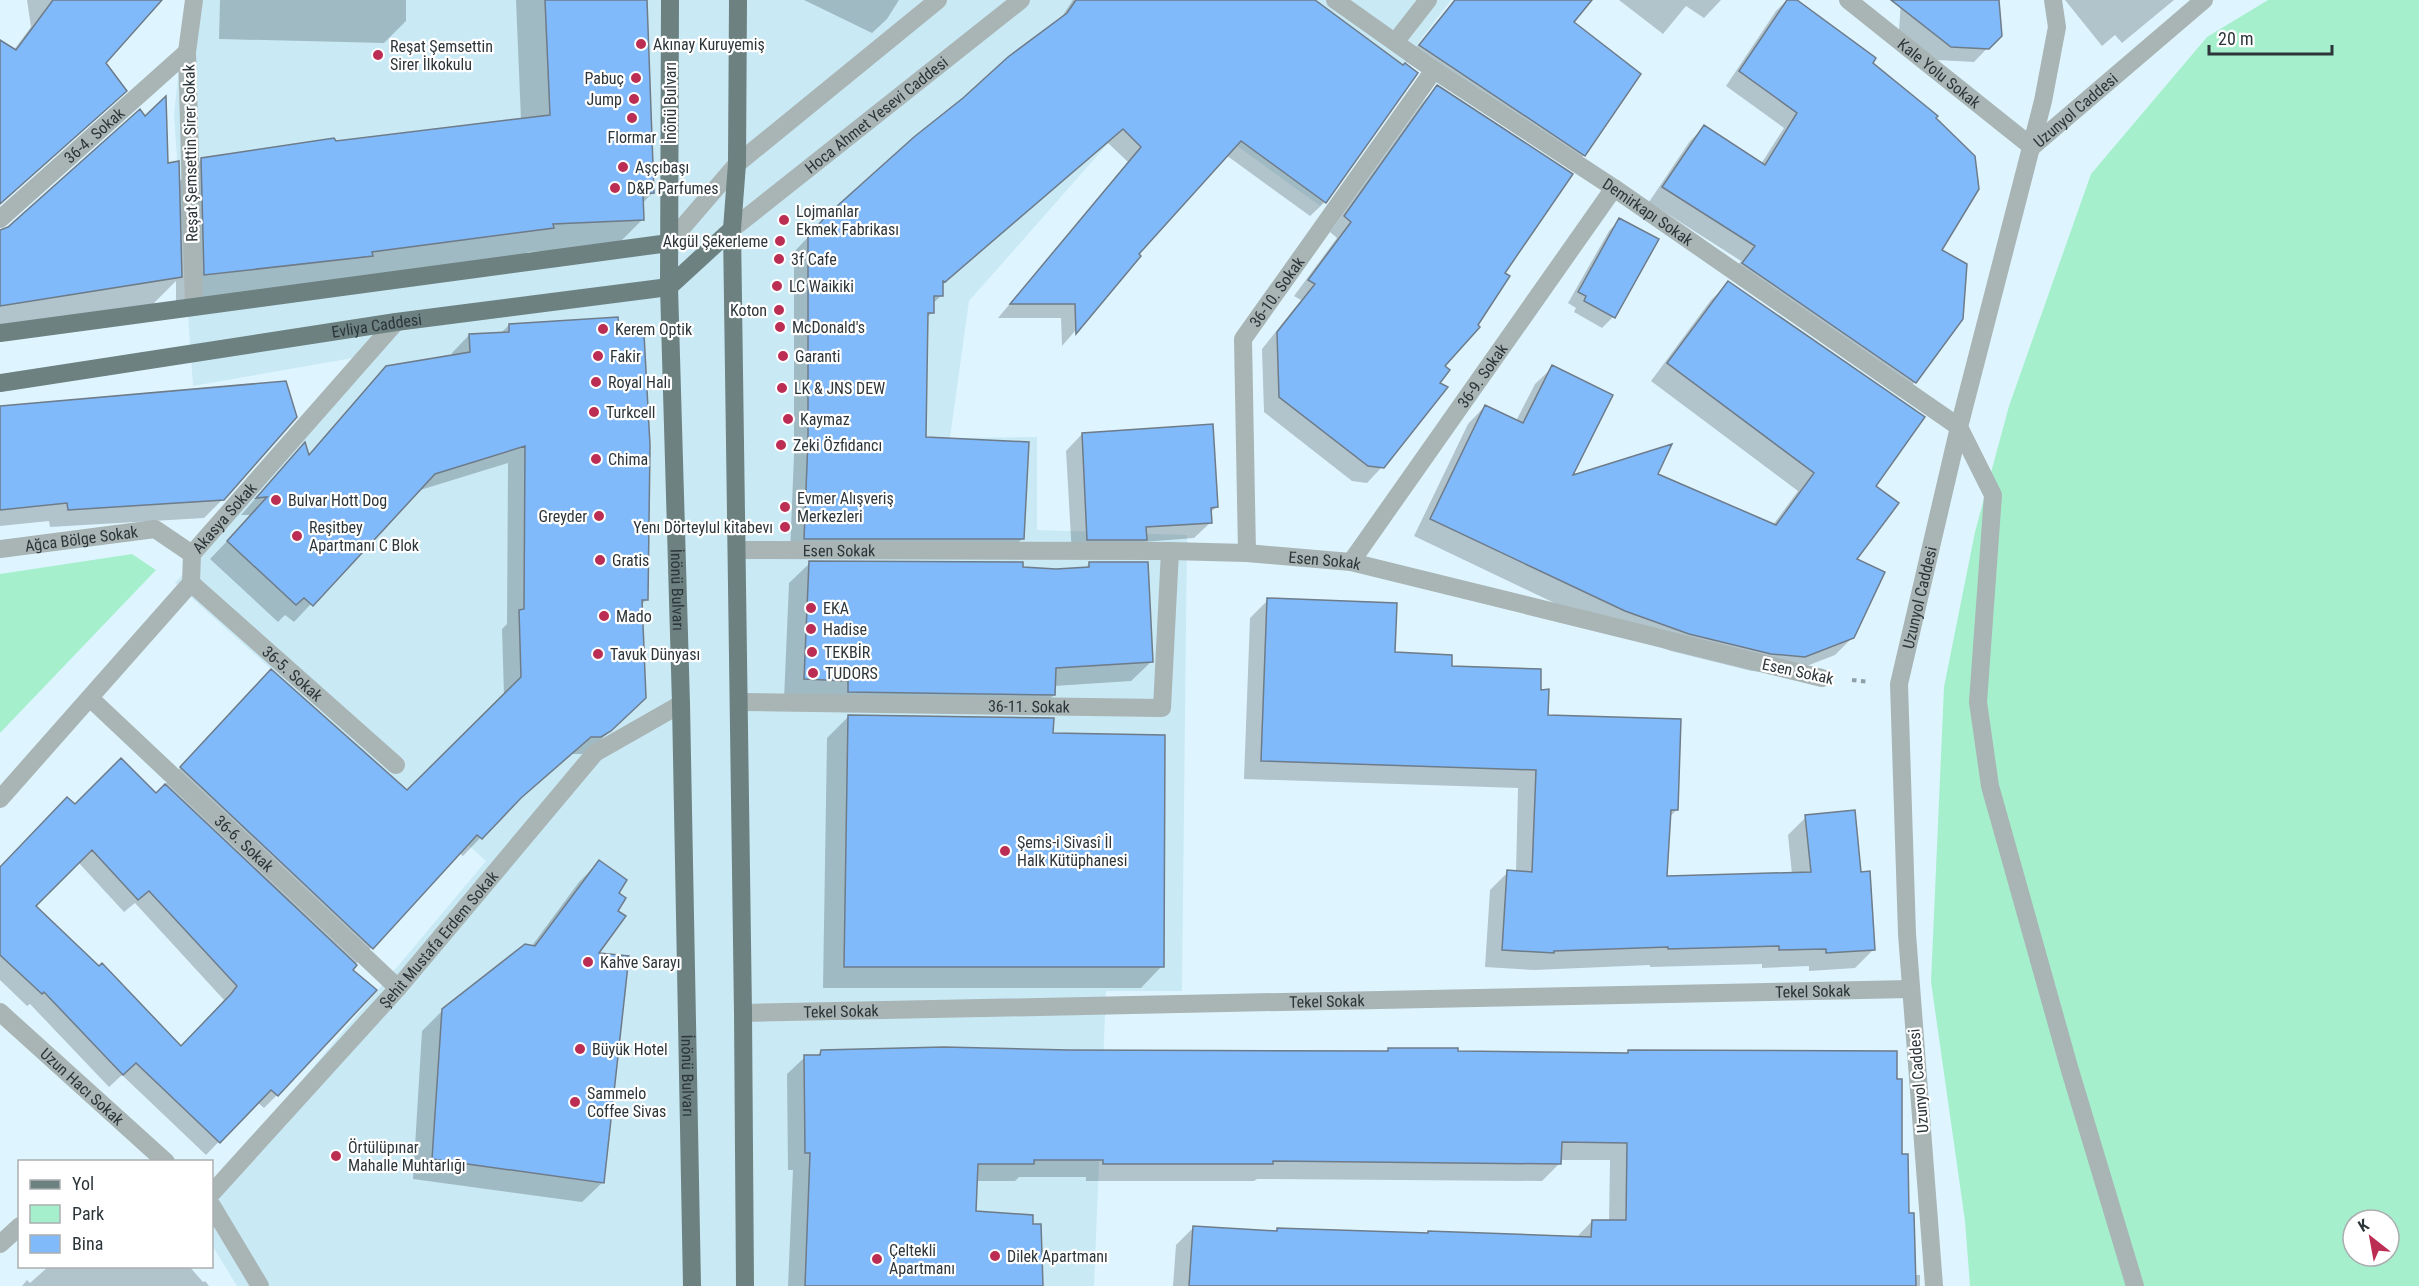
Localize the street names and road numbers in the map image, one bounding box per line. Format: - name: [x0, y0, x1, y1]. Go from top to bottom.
- street label: Kale Yolu Sokak: [1894, 35, 1985, 113]
- street label: Hoca Ahmet Yesevi Caddesi: [801, 53, 952, 178]
- street label: İnönü Bulvarı: [661, 62, 680, 144]
- street label: Reşat Şemsettin Sirer Sokak: [179, 63, 202, 242]
- street label: Uzunyol Caddesi: [2030, 69, 2122, 152]
- street label: 36-4. Sokak: [60, 103, 129, 167]
- street label: Demirkapı Sokak: [1599, 174, 1697, 250]
- street label: 36-10. Sokak: [1246, 252, 1309, 331]
- street label: Evliya Caddesi: [330, 310, 423, 342]
- street label: 36-9. Sokak: [1454, 339, 1512, 412]
- street label: Akasya Sokak: [188, 478, 261, 557]
- street label: Ağca Bölge Sokak: [24, 522, 140, 556]
- street label: Esen Sokak: [803, 541, 876, 560]
- street label: Uzunyol Caddesi: [1899, 545, 1941, 651]
- street label: Esen Sokak: [1288, 548, 1364, 574]
- street label: İnönü Bulvarı: [667, 549, 688, 631]
- street label: 36-5. Sokak: [258, 642, 327, 706]
- street label: Esen Sokak: [1760, 655, 1836, 688]
- street label: 36-11. Sokak: [988, 697, 1071, 717]
- street label: 36-6. Sokak: [211, 811, 278, 877]
- street label: Şehit Mustafa Erdem Sokak: [375, 867, 503, 1012]
- street label: Tekel Sokak: [1775, 981, 1851, 1002]
- street label: Tekel Sokak: [1289, 991, 1366, 1012]
- street label: Tekel Sokak: [803, 1001, 880, 1022]
- street label: Uzunyol Caddesi: [1904, 1028, 1933, 1134]
- street label: İnönü Bulvarı: [677, 1035, 698, 1117]
- street label: Uzun Hacı Sokak: [36, 1044, 128, 1130]

